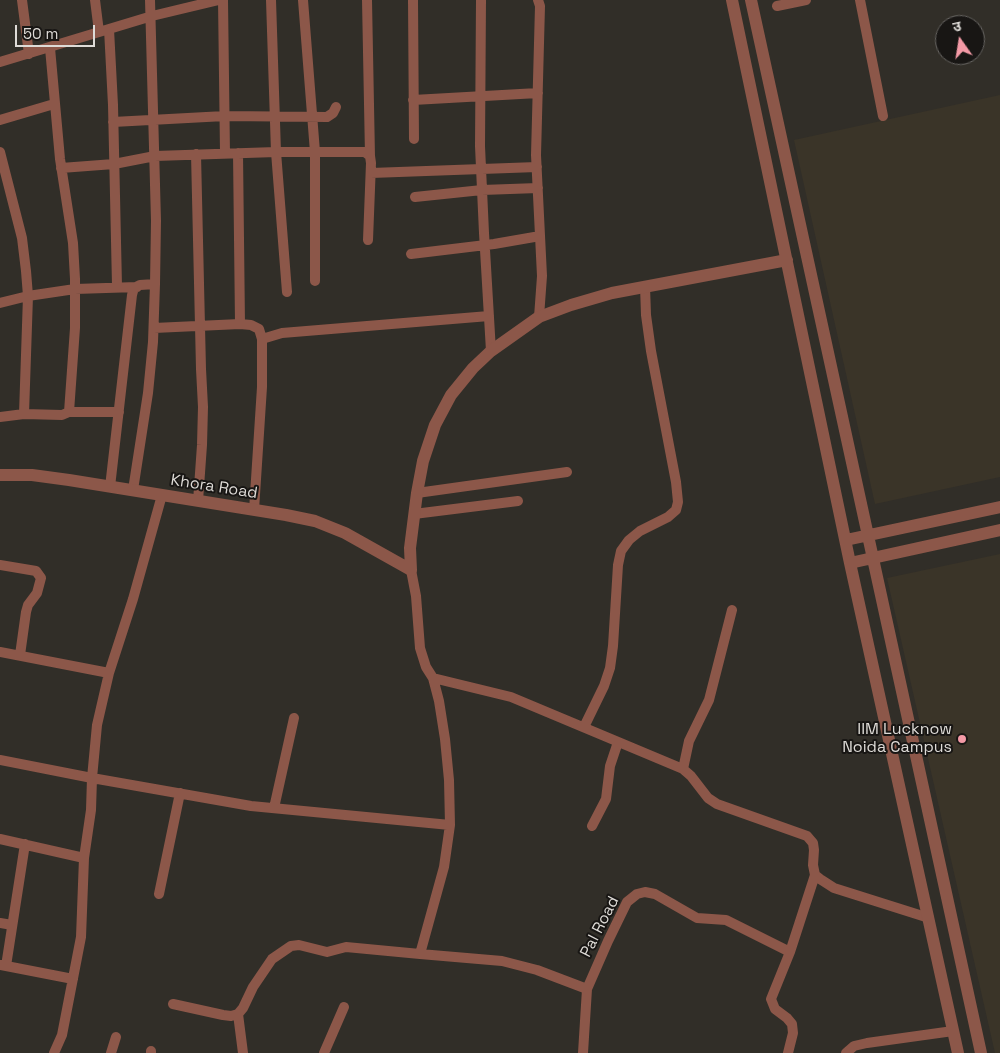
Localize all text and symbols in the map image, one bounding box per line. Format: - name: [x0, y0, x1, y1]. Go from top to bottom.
- scale bar: [18, 15, 98, 47]
- north arrow: [935, 15, 985, 65]
- text: उ: [951, 17, 963, 36]
- text: 50 m: [23, 24, 58, 43]
- street label: Khora Road: [169, 471, 259, 503]
- place label: IIM Lucknow Noida Campus: [842, 720, 952, 758]
- marker: IIM Lucknow Noida Campus: [956, 733, 968, 745]
- street label: Pal Road: [576, 893, 624, 961]

